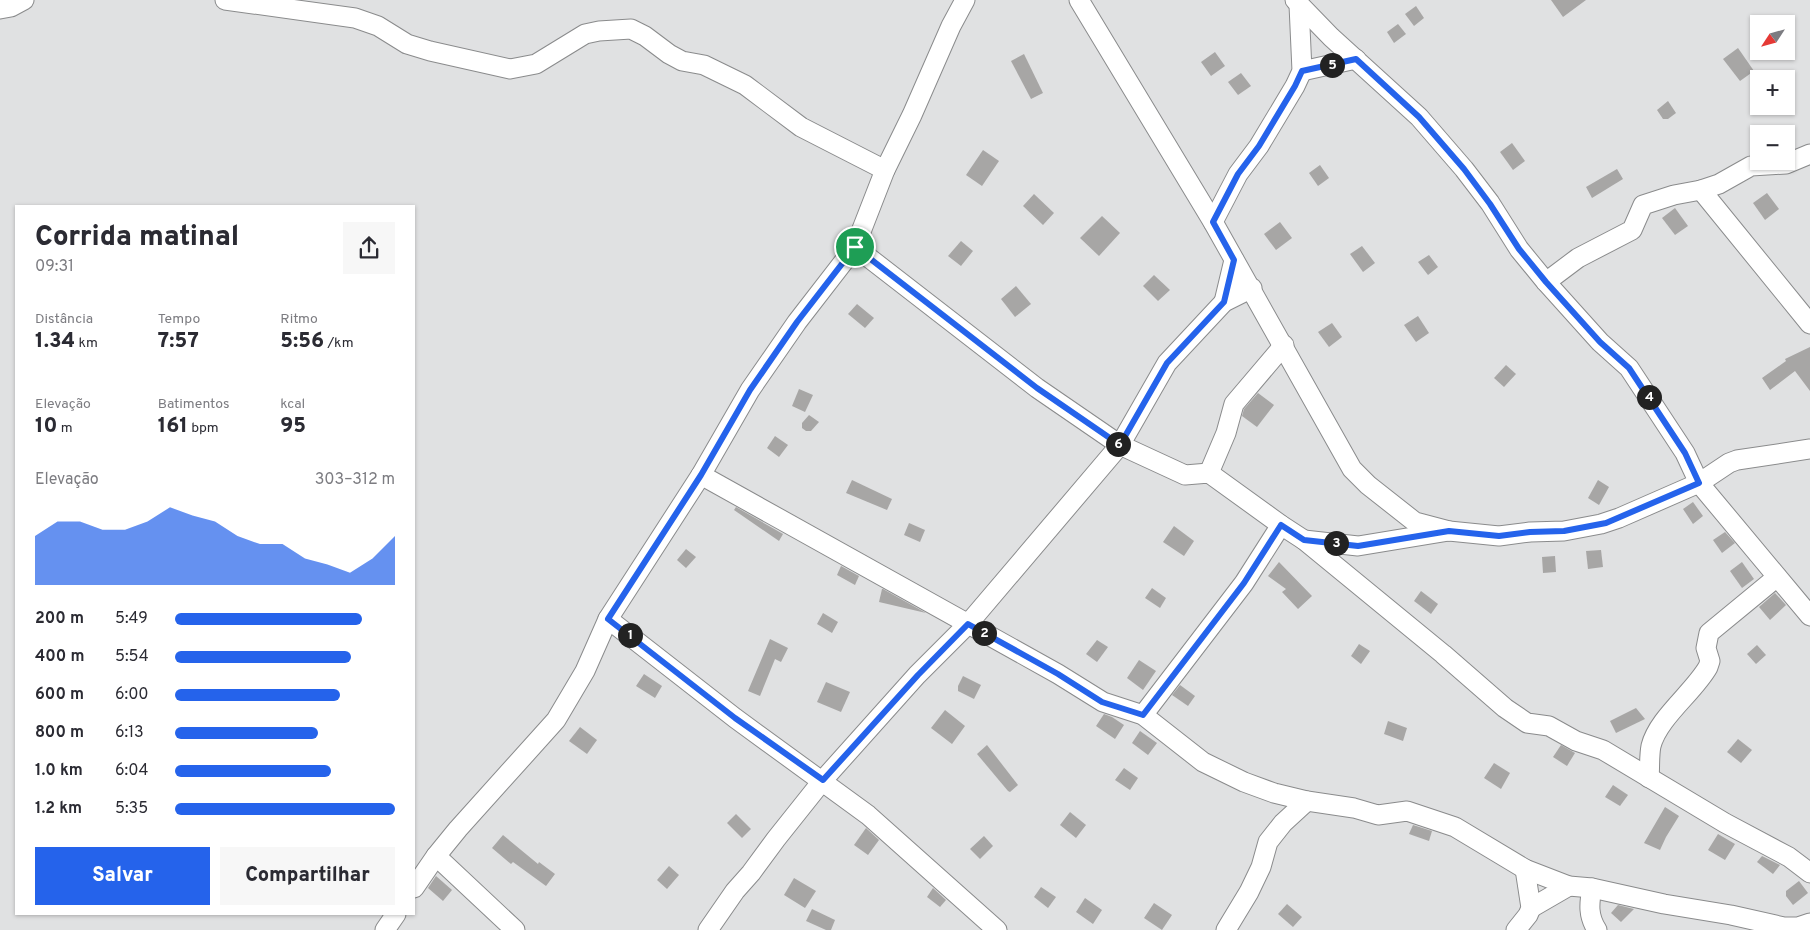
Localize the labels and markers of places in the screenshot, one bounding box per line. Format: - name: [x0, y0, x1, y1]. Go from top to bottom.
- pin: 5: [1320, 52, 1344, 78]
- pin: [834, 226, 876, 268]
- pin: 4: [1636, 384, 1662, 410]
- pin: 6: [1106, 432, 1130, 456]
- pin: 3: [1324, 530, 1348, 556]
- pin: 2: [972, 620, 996, 646]
- pin: 1: [618, 622, 642, 648]

